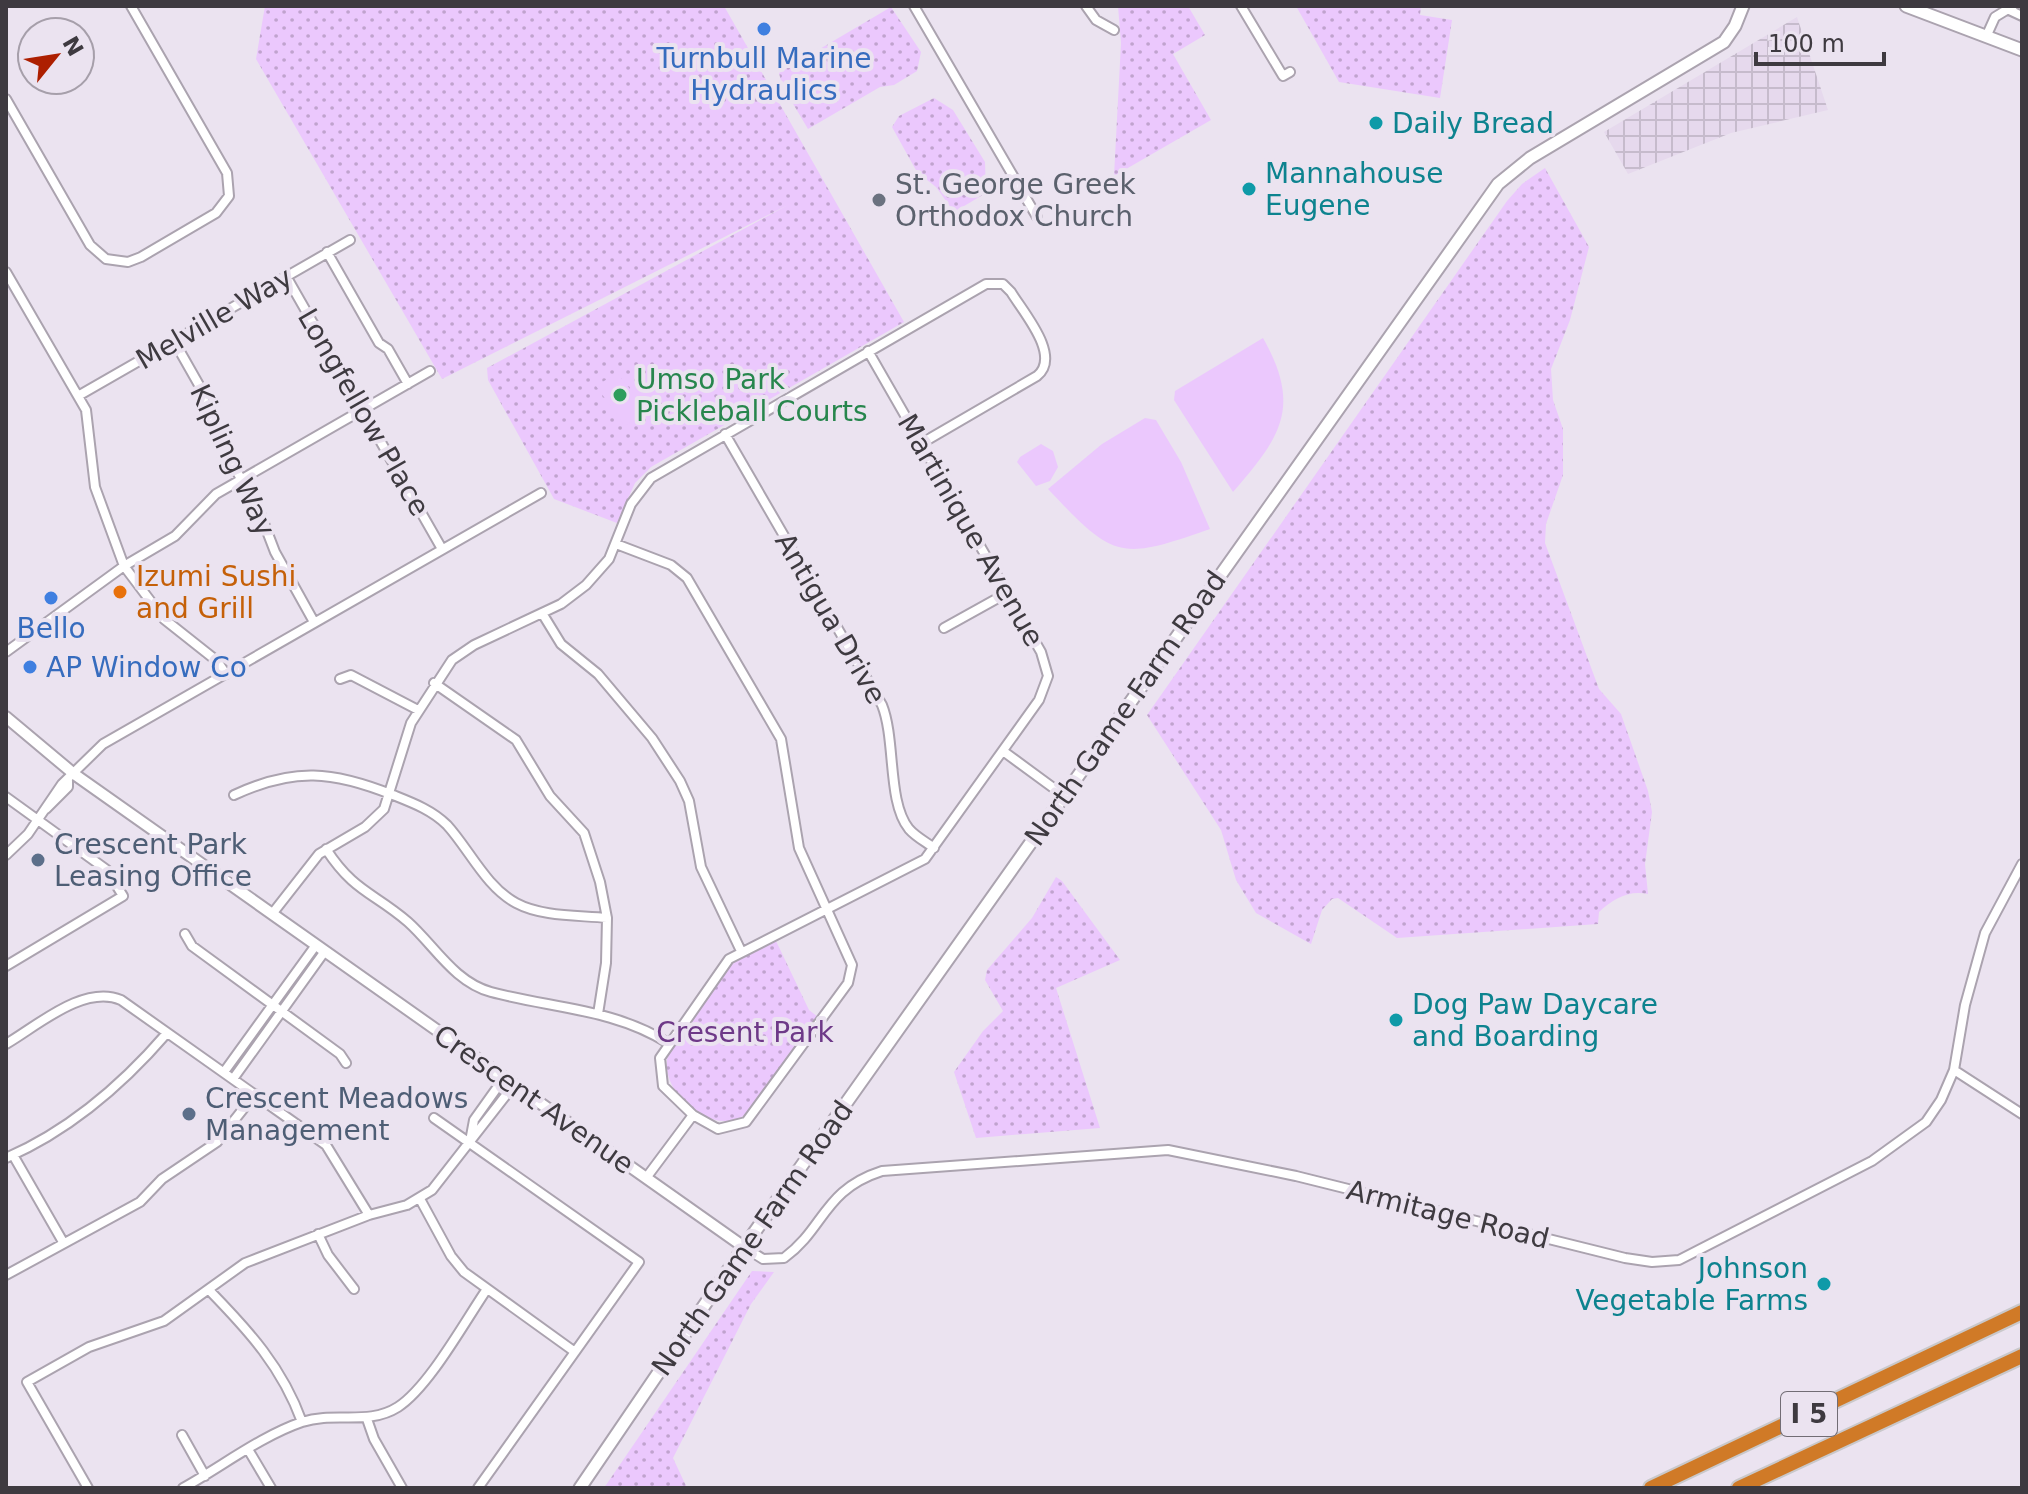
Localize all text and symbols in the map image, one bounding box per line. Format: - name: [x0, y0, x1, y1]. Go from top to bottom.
- north arrow: [16, 16, 96, 96]
- scale bar: [1756, 16, 1884, 66]
- marker: Turnbull Marine Hydraulics: [755, 20, 773, 38]
- text: 100 m: [1768, 30, 1845, 58]
- text: N: [57, 32, 88, 60]
- place label: Turnbull Marine Hydraulics: [656, 42, 871, 107]
- place label: Daily Bread: [1392, 107, 1554, 140]
- marker: Daily Bread: [1367, 114, 1385, 132]
- place label: Mannahouse Eugene: [1265, 157, 1443, 222]
- place label: St. George Greek Orthodox Church: [895, 168, 1137, 233]
- marker: Mannahouse Eugene: [1240, 180, 1258, 198]
- marker: St. George Greek Orthodox Church: [870, 191, 888, 209]
- street label: Melville Way: [130, 260, 298, 376]
- street label: Longfellow Place: [291, 303, 436, 522]
- place label: Umso Park Pickleball Courts: [636, 363, 868, 428]
- street label: Kipling Way: [183, 379, 282, 541]
- marker: Umso Park Pickleball Courts: [611, 386, 629, 404]
- street label: Martinique Avenue: [891, 408, 1051, 652]
- street label: Antigua Drive: [768, 527, 893, 710]
- place label: Izumi Sushi and Grill: [136, 560, 296, 625]
- street label: North Game Farm Road: [1018, 565, 1233, 852]
- marker: Izumi Sushi and Grill: [111, 583, 129, 601]
- marker: Bello: [42, 589, 60, 607]
- place label: Bello: [16, 612, 86, 645]
- place label: AP Window Co: [46, 651, 247, 684]
- marker: AP Window Co: [21, 658, 39, 676]
- place label: Crescent Park Leasing Office: [54, 828, 252, 893]
- marker: Crescent Park Leasing Office: [29, 851, 47, 869]
- place label: Dog Paw Daycare and Boarding: [1412, 988, 1658, 1053]
- marker: Dog Paw Daycare and Boarding: [1387, 1011, 1405, 1029]
- park label: Cresent Park: [656, 1016, 835, 1049]
- street label: Crescent Avenue: [427, 1018, 640, 1181]
- place label: Crescent Meadows Management: [205, 1082, 468, 1147]
- street label: North Game Farm Road: [645, 1095, 860, 1382]
- marker: Crescent Meadows Management: [180, 1105, 198, 1123]
- street label: Armitage Road: [1343, 1173, 1553, 1256]
- place label: Johnson Vegetable Farms: [1575, 1252, 1808, 1317]
- marker: Johnson Vegetable Farms: [1815, 1275, 1833, 1293]
- road number: I 5: [1781, 1392, 1837, 1436]

